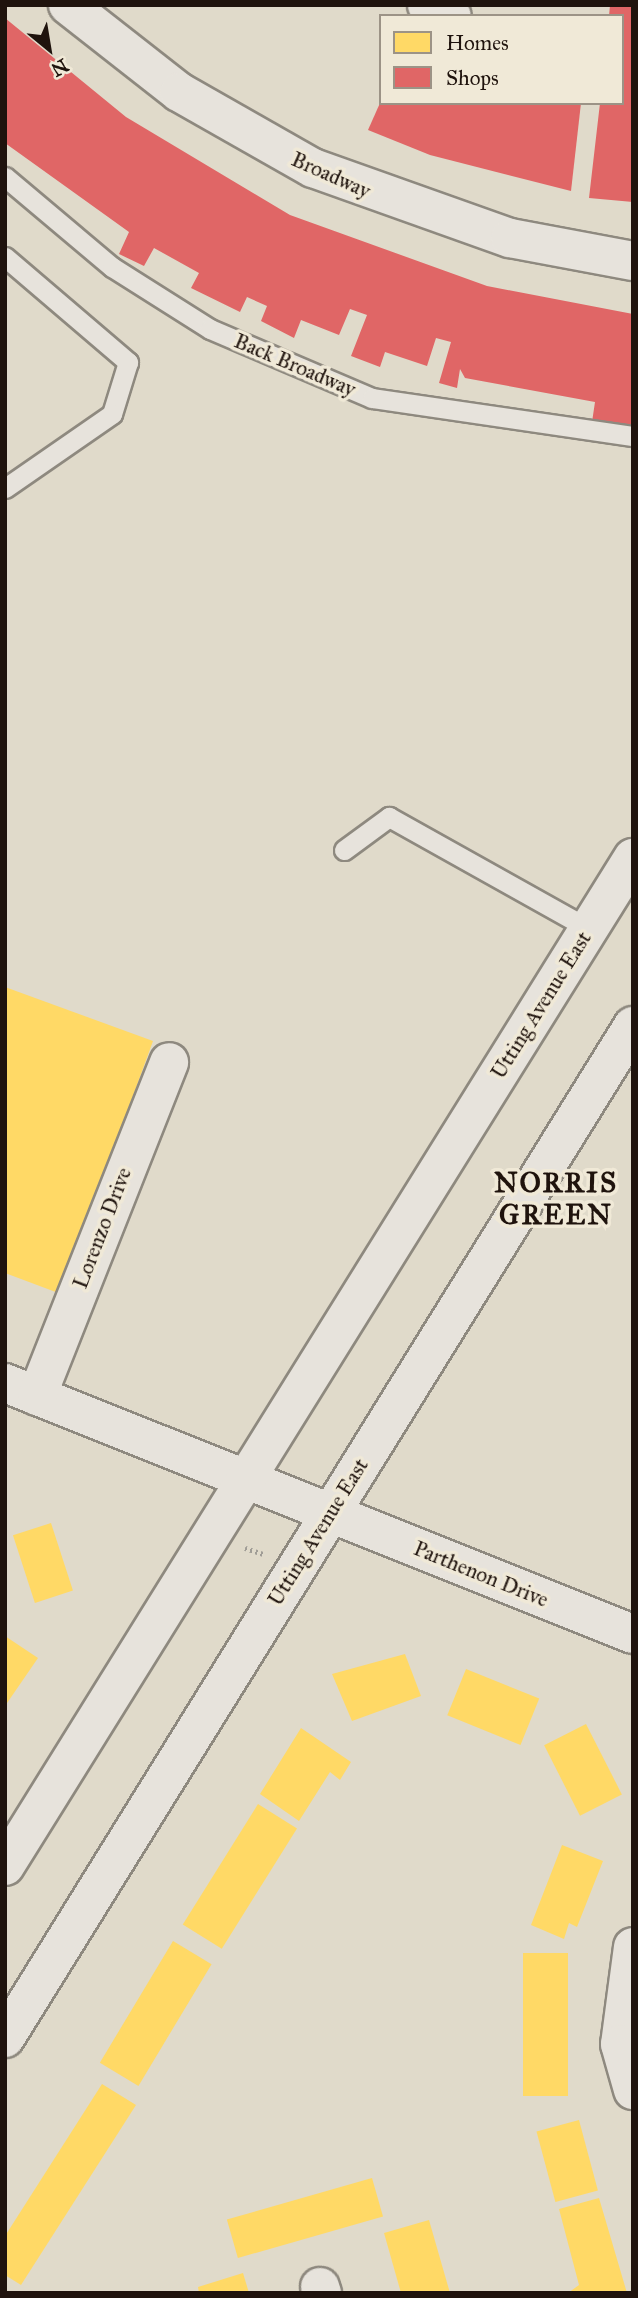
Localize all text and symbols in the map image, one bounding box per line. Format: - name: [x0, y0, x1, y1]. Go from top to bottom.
- north arrow: [14, 14, 84, 84]
- legend: [379, 14, 624, 105]
- text: Homes: [446, 30, 509, 56]
- text: N: [47, 54, 72, 82]
- text: Shops: [446, 65, 499, 91]
- street label: Broadway: [288, 146, 374, 204]
- street label: Back Broadway: [230, 328, 360, 402]
- street label: Utting Avenue East: [486, 927, 596, 1083]
- street label: Lorenzo Drive: [67, 1164, 137, 1292]
- district label: NORRIS GREEN: [495, 1166, 617, 1232]
- street label: Utting Avenue East: [263, 1454, 373, 1610]
- street label: Parthenon Drive: [410, 1536, 552, 1612]

